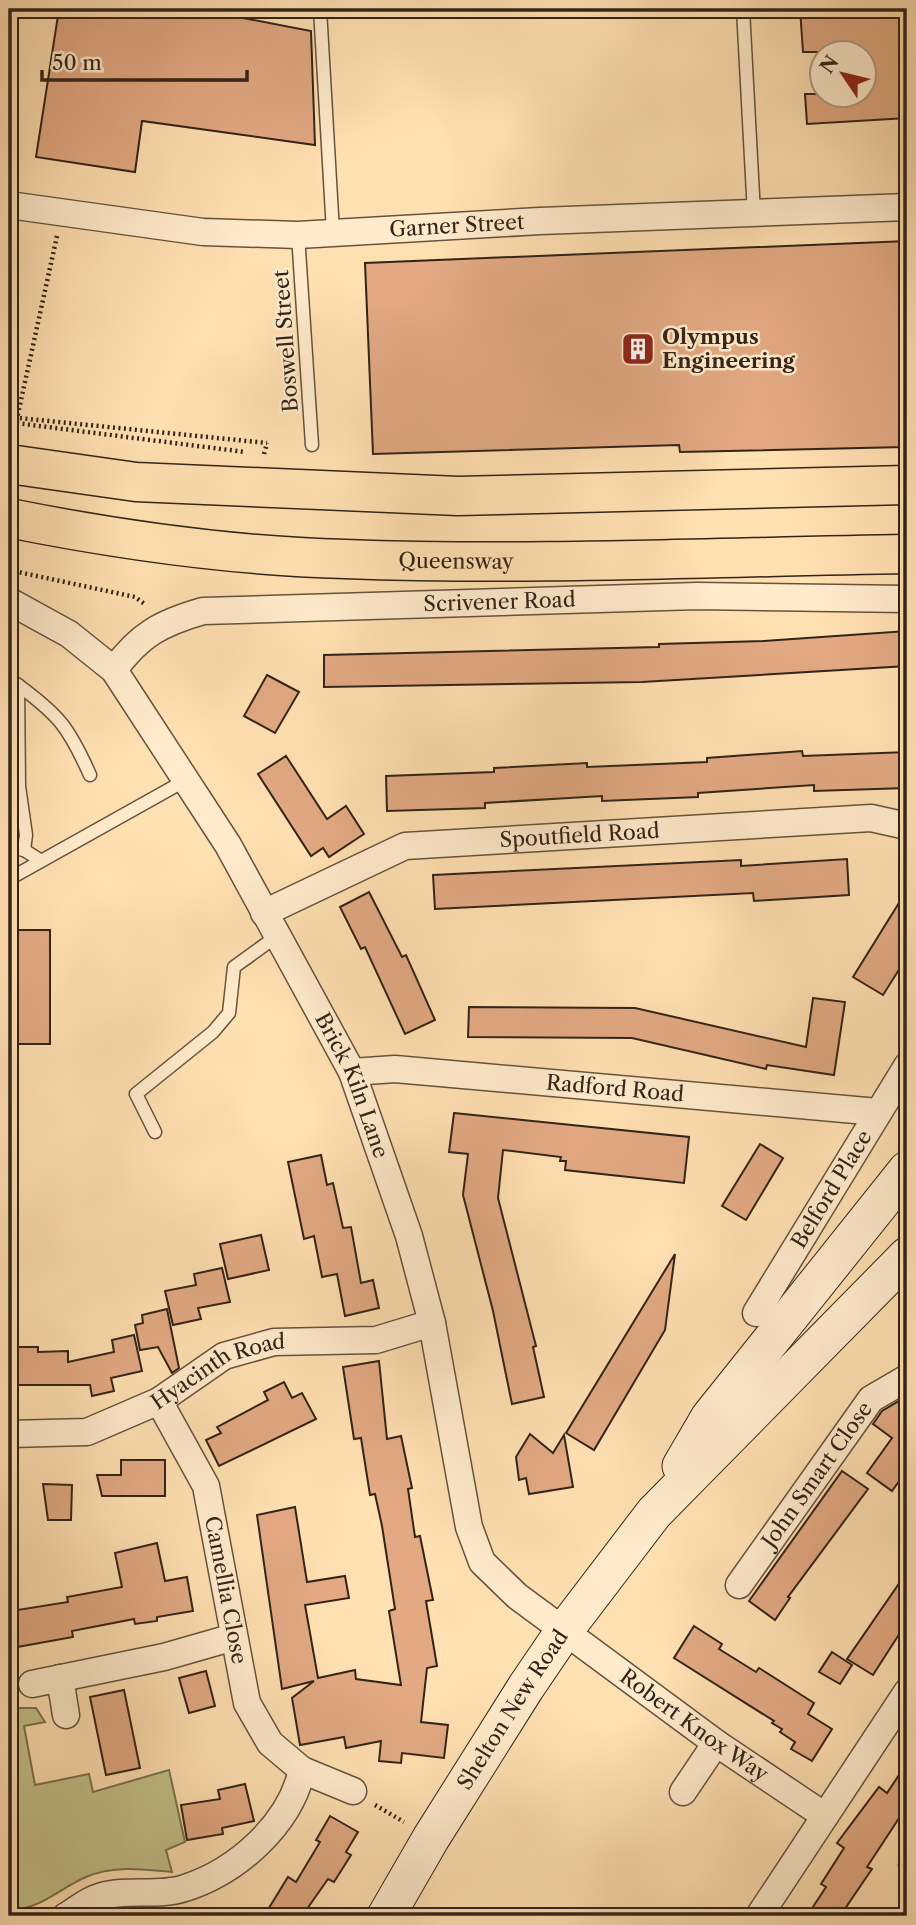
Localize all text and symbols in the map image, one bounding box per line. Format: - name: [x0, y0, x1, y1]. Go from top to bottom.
- scale bar: [42, 38, 247, 82]
- north arrow: [808, 38, 878, 108]
- text: 50 m: [52, 50, 102, 75]
- text: N: [815, 51, 844, 78]
- street label: Garner Street: [388, 209, 526, 242]
- street label: Boswell Street: [268, 268, 303, 413]
- place label: Olympus Engineering: [662, 324, 796, 373]
- building icon: Olympus Engineering: [619, 330, 657, 368]
- street label: Queensway: [398, 548, 514, 574]
- street label: Scrivener Road: [423, 587, 576, 616]
- street label: Spoutfield Road: [499, 818, 661, 852]
- street label: Brick Kiln Lane: [310, 1008, 394, 1161]
- street label: Radford Road: [545, 1070, 685, 1107]
- street label: Belford Place: [786, 1125, 877, 1253]
- street label: Hyacinth Road: [146, 1329, 285, 1415]
- street label: John Smart Close: [755, 1397, 877, 1555]
- street label: Camellia Close: [200, 1514, 252, 1666]
- street label: Shelton New Road: [452, 1625, 573, 1794]
- street label: Robert Knox Way: [615, 1663, 773, 1787]

